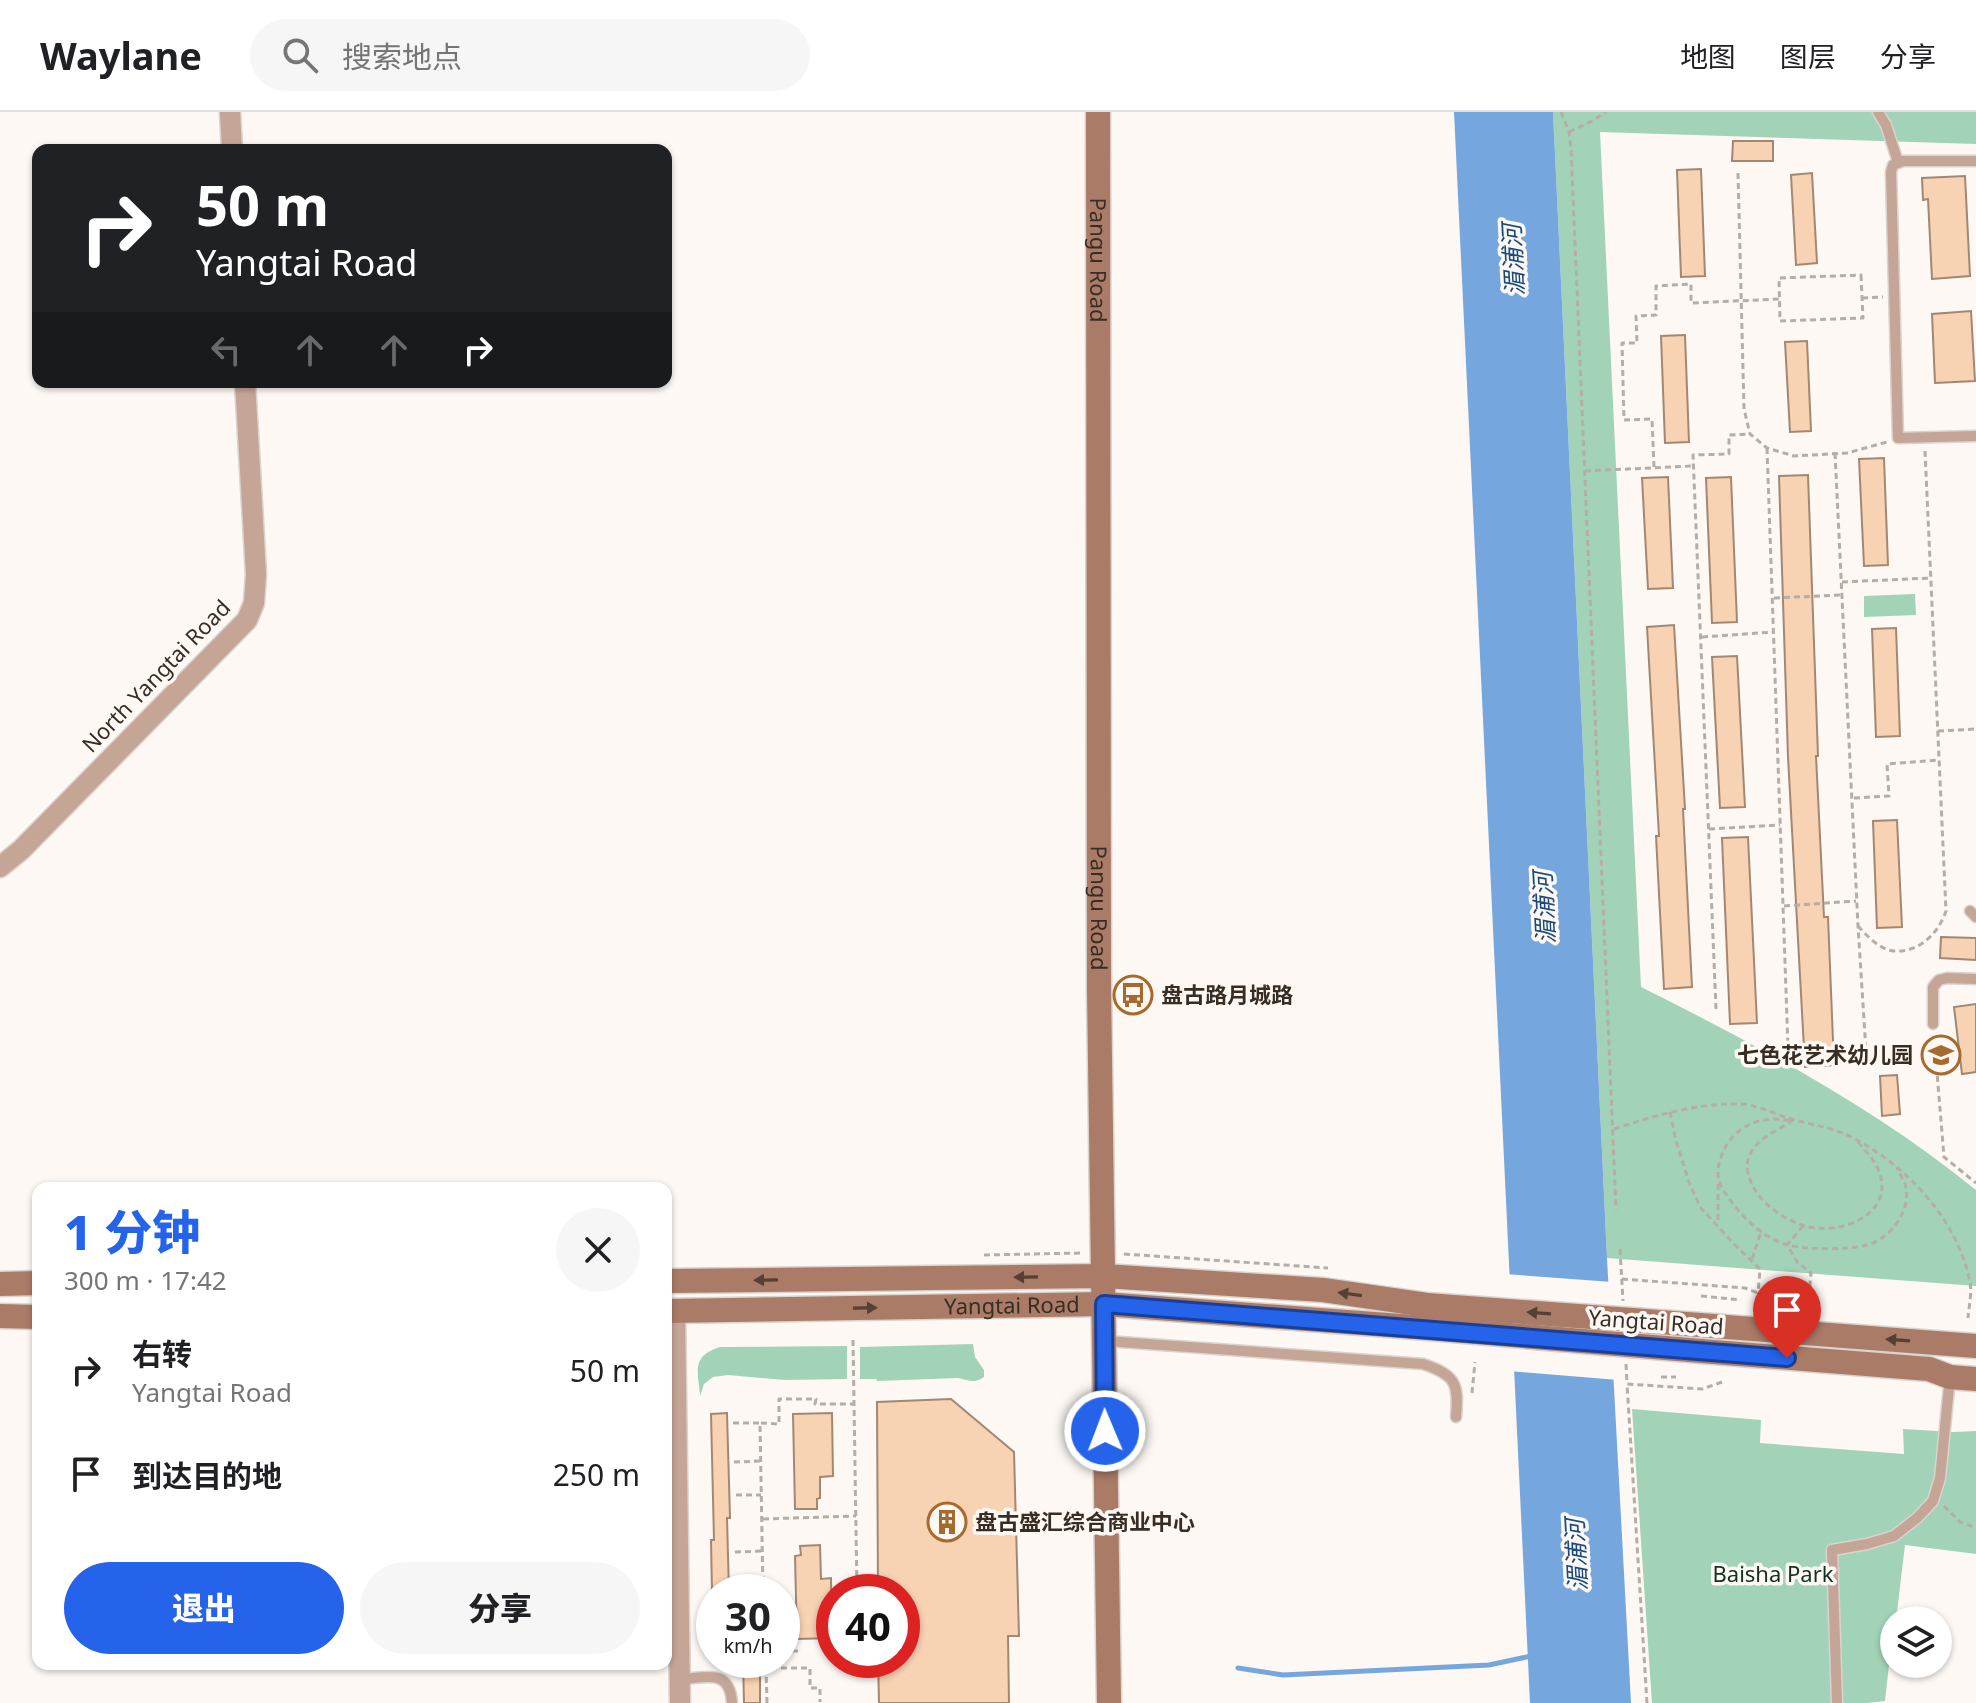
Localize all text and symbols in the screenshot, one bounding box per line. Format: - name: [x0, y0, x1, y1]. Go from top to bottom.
- search box: [250, 19, 810, 91]
- text: Waylane: [40, 29, 202, 81]
- icon: search: [278, 33, 322, 77]
- text: 搜索地点: [342, 36, 462, 77]
- text: 地图: [1680, 37, 1736, 75]
- text: 图层: [1780, 37, 1836, 75]
- text: 分享: [1880, 37, 1936, 75]
- text: 50 m: [196, 166, 329, 242]
- icon: right: [64, 176, 168, 280]
- street label: Pangu Road: [1084, 197, 1114, 323]
- water label: 湄浦河: [1494, 219, 1531, 297]
- text: Yangtai Road: [196, 238, 418, 287]
- icon: left: [204, 328, 248, 372]
- icon: ahead: [288, 328, 332, 372]
- icon: ahead: [372, 328, 416, 372]
- icon: right: [456, 328, 500, 372]
- street label: North Yangtai Road: [74, 592, 236, 758]
- street label: Pangu Road: [1085, 845, 1115, 971]
- water label: 湄浦河: [1525, 867, 1562, 945]
- bus stop icon: 盘古路月城路: [1112, 974, 1154, 1016]
- place label: 盘古路月城路: [1161, 979, 1293, 1009]
- school or university icon: 七色花艺术幼儿园: [1920, 1034, 1962, 1076]
- place label: 七色花艺术幼儿园: [1737, 1039, 1913, 1069]
- text: 1 分钟: [64, 1199, 200, 1264]
- button: close: [556, 1208, 640, 1292]
- text: 300 m · 17:42: [64, 1262, 227, 1298]
- one-way arrow: [1013, 1271, 1038, 1283]
- one-way arrow: [753, 1274, 778, 1286]
- pin: [1753, 1276, 1821, 1358]
- one-way arrow: [1337, 1287, 1362, 1300]
- street label: Yangtai Road: [944, 1288, 1080, 1321]
- icon: arrive: [1765, 1288, 1809, 1332]
- street label: Yangtai Road: [1588, 1301, 1725, 1341]
- one-way arrow: [853, 1302, 878, 1314]
- one-way arrow: [1526, 1306, 1551, 1319]
- text: 右转: [132, 1333, 192, 1374]
- one-way arrow: [1885, 1333, 1910, 1346]
- icon: right: [64, 1348, 108, 1392]
- text: 50 m: [570, 1350, 640, 1391]
- text: Yangtai Road: [132, 1374, 292, 1410]
- position arrow: [1063, 1389, 1147, 1473]
- icon: arrive: [64, 1452, 108, 1496]
- text: 250 m: [553, 1454, 640, 1495]
- text: 到达目的地: [132, 1455, 282, 1496]
- building icon: 盘古盛汇综合商业中心: [926, 1501, 968, 1543]
- place label: 盘古盛汇综合商业中心: [975, 1506, 1195, 1536]
- water label: 湄浦河: [1557, 1514, 1594, 1592]
- park label: Baisha Park: [1712, 1558, 1834, 1588]
- button: 退出: [64, 1562, 344, 1654]
- button: 分享: [360, 1562, 640, 1654]
- speed limit sign: 40: [816, 1574, 920, 1678]
- text: 30: [725, 1588, 771, 1643]
- map controls: [1880, 1606, 1952, 1678]
- button: layers: [1880, 1606, 1952, 1678]
- text: km/h: [723, 1632, 773, 1659]

